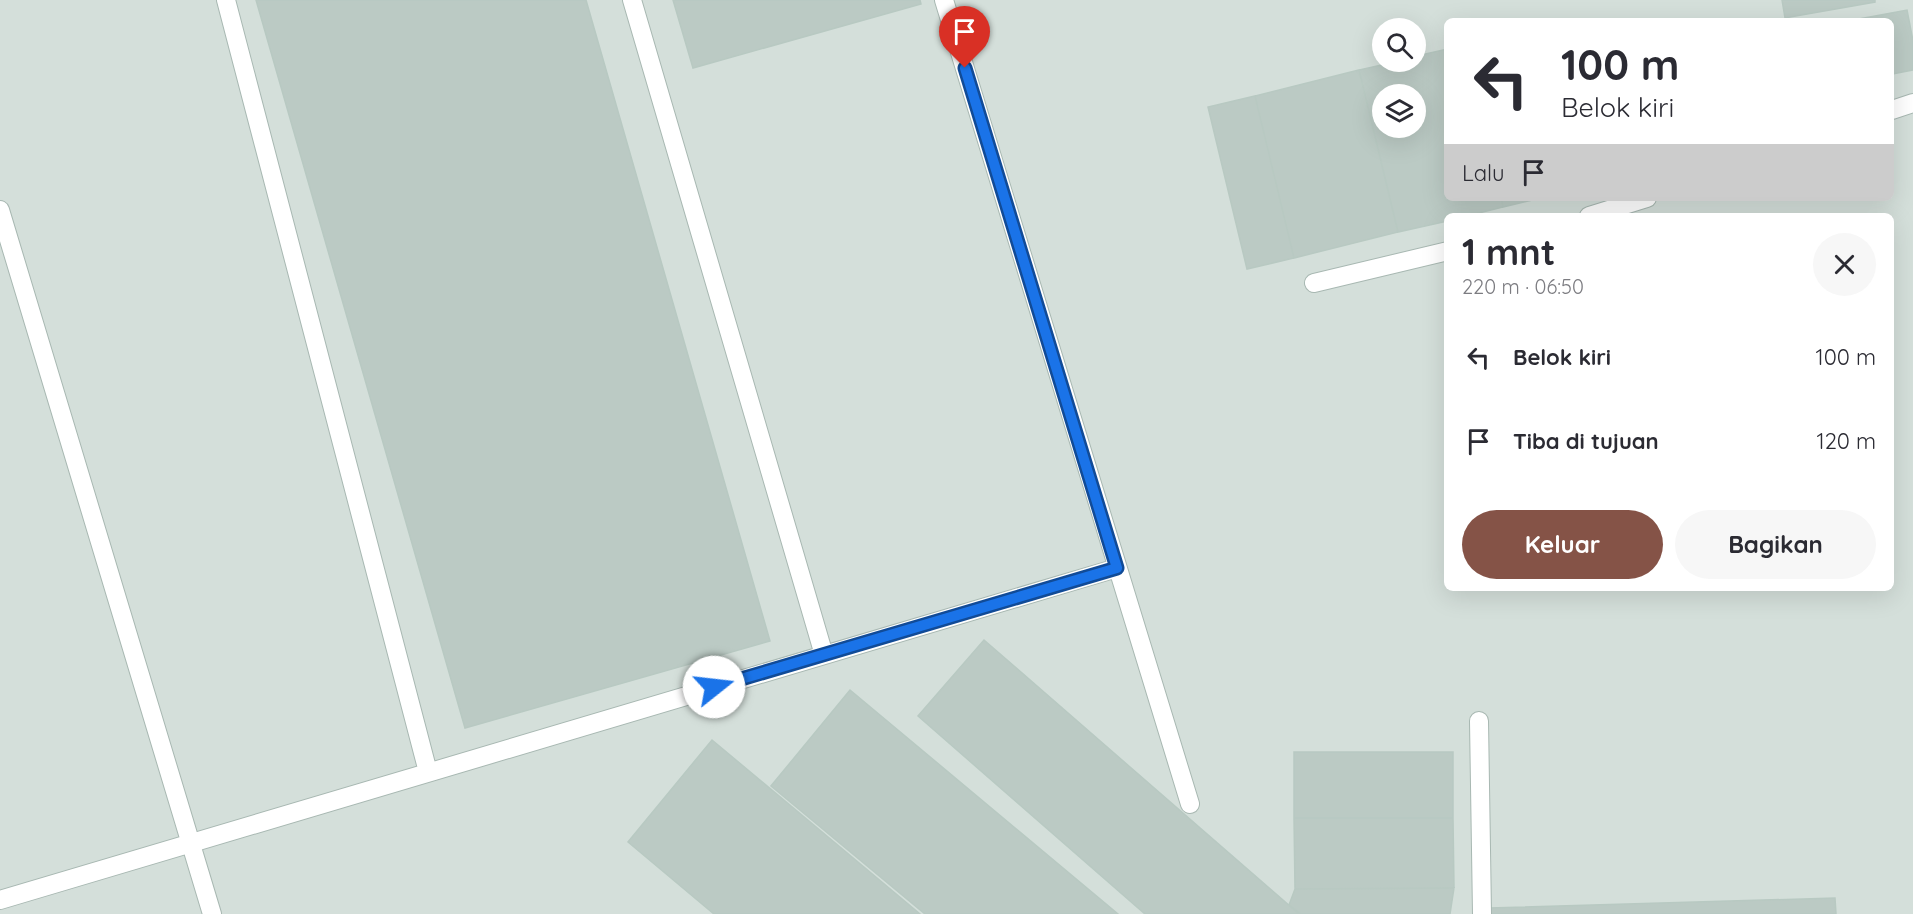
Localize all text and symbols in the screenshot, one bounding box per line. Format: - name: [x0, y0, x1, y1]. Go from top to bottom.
- pin: [939, 6, 990, 68]
- icon: arrive: [948, 15, 981, 48]
- map controls: [1372, 18, 1426, 138]
- button: search: [1372, 18, 1426, 72]
- text: 100 m: [1561, 38, 1679, 91]
- icon: left: [1462, 42, 1540, 120]
- button: layers: [1372, 84, 1426, 138]
- text: Belok kiri: [1561, 90, 1674, 124]
- icon: arrive: [1517, 156, 1550, 189]
- text: Lalu: [1462, 159, 1505, 187]
- text: 1 mnt: [1462, 229, 1555, 274]
- button: close: [1813, 233, 1876, 296]
- text: 220 m · 06:50: [1462, 274, 1584, 299]
- icon: left: [1462, 341, 1495, 374]
- text: Belok kiri: [1513, 343, 1611, 371]
- text: 100 m: [1816, 343, 1876, 371]
- icon: arrive: [1462, 425, 1495, 458]
- text: Tiba di tujuan: [1513, 427, 1659, 455]
- text: 120 m: [1817, 427, 1876, 455]
- button: Keluar: [1462, 510, 1663, 579]
- button: Bagikan: [1675, 510, 1876, 579]
- position arrow: [682, 655, 746, 719]

